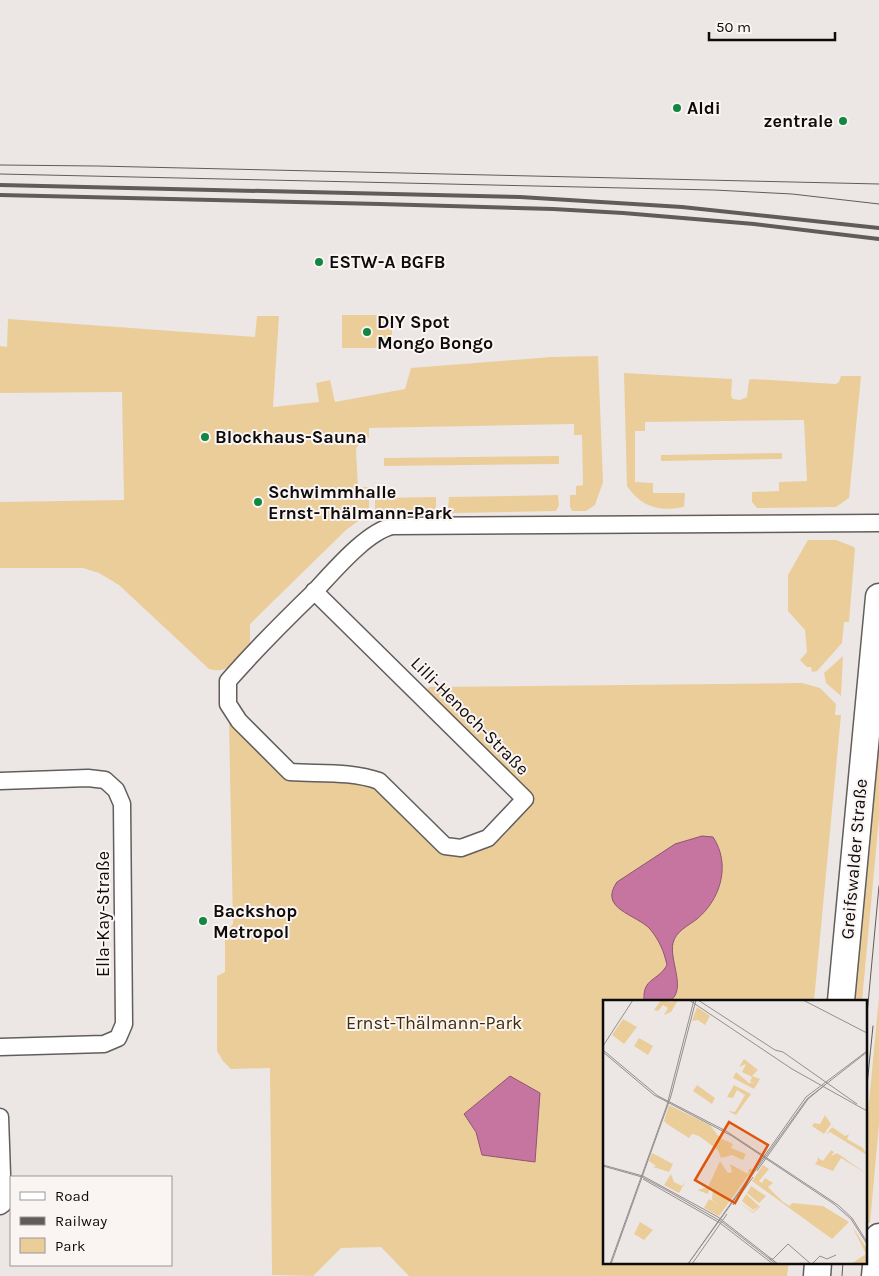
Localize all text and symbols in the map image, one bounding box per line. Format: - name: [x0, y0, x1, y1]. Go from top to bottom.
- scale bar: [709, 10, 835, 42]
- text: 50 m: [716, 18, 751, 36]
- place label: Aldi: [687, 97, 721, 119]
- marker: Aldi: [671, 102, 683, 114]
- place label: zentrale: [764, 110, 833, 132]
- marker: zentrale: [837, 115, 849, 127]
- place label: ESTW-A BGFB: [329, 251, 446, 273]
- marker: ESTW-A BGFB: [313, 256, 325, 268]
- place label: DIY Spot Mongo Bongo: [377, 311, 493, 354]
- marker: DIY Spot Mongo Bongo: [361, 326, 373, 338]
- place label: Blockhaus-Sauna: [215, 426, 367, 448]
- marker: Blockhaus-Sauna: [199, 431, 211, 443]
- place label: Schwimmhalle Ernst-Thälmann-Park: [268, 481, 453, 524]
- marker: Schwimmhalle Ernst-Thälmann-Park: [252, 496, 264, 508]
- street label: Lilli-Henoch-Straße: [406, 652, 534, 780]
- street label: Greifswalder Straße: [836, 778, 872, 940]
- street label: Ella-Kay-Straße: [92, 851, 114, 977]
- place label: Backshop Metropol: [213, 900, 297, 943]
- marker: Backshop Metropol: [197, 915, 209, 927]
- inset map: [603, 1000, 866, 1264]
- park label: Ernst-Thälmann-Park: [346, 1012, 522, 1034]
- legend: [10, 1176, 172, 1266]
- text: Road: [55, 1187, 90, 1205]
- text: Railway: [55, 1212, 107, 1230]
- text: Park: [55, 1237, 85, 1255]

